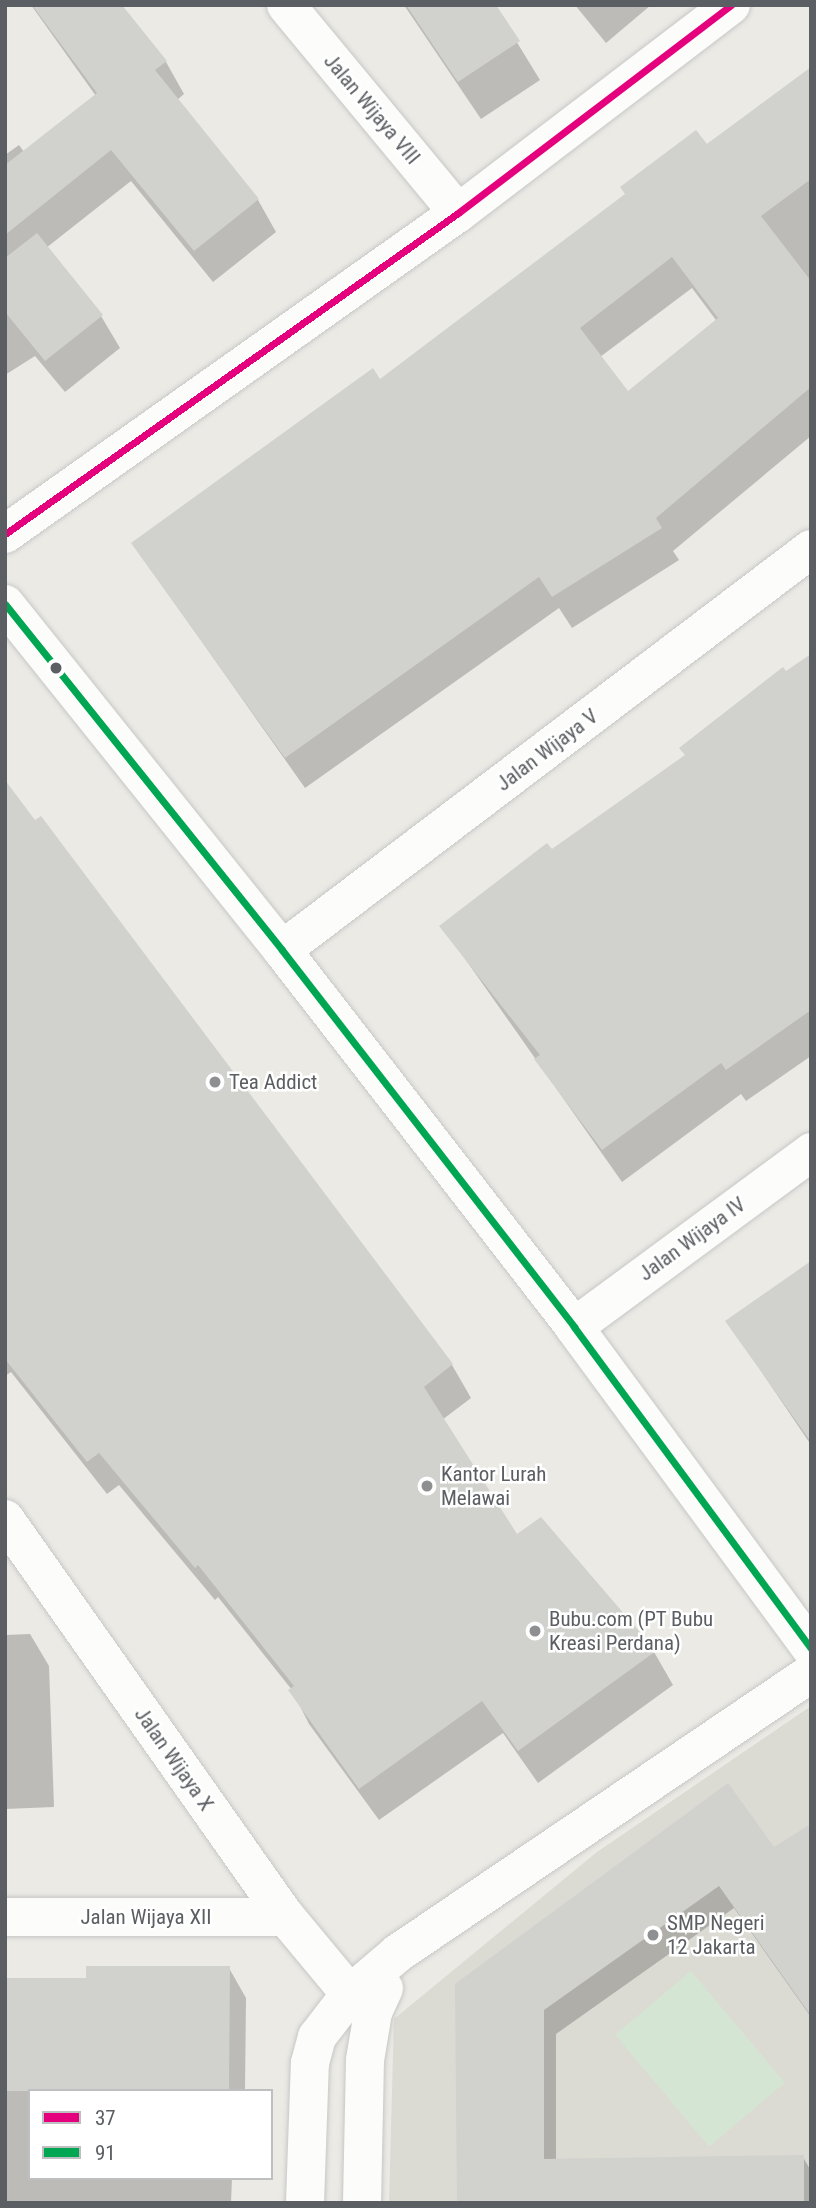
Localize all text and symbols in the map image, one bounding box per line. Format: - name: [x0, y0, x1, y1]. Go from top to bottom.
- street label: Jalan Wijaya VIII: [318, 49, 426, 169]
- unlabelled marker: [49, 661, 63, 675]
- street label: Jalan Wijaya V: [491, 704, 603, 796]
- place label: Tea Addict: [229, 1069, 317, 1095]
- marker: Tea Addict: [207, 1074, 223, 1090]
- street label: Jalan Wijaya IV: [634, 1192, 750, 1286]
- place label: Kantor Lurah Melawai: [441, 1461, 546, 1511]
- marker: Kantor Lurah Melawai: [419, 1478, 435, 1494]
- place label: Bubu.com (PT Bubu Kreasi Perdana): [549, 1606, 714, 1656]
- marker: Bubu.com (PT Bubu Kreasi Perdana): [527, 1623, 543, 1639]
- street label: Jalan Wijaya X: [129, 1702, 219, 1816]
- street label: Jalan Wijaya XII: [80, 1904, 212, 1930]
- place label: SMP Negeri 12 Jakarta: [667, 1910, 764, 1960]
- marker: SMP Negeri 12 Jakarta: [645, 1927, 661, 1943]
- legend: [28, 2089, 273, 2180]
- text: 37: [95, 2106, 116, 2130]
- text: 91: [95, 2141, 116, 2165]

